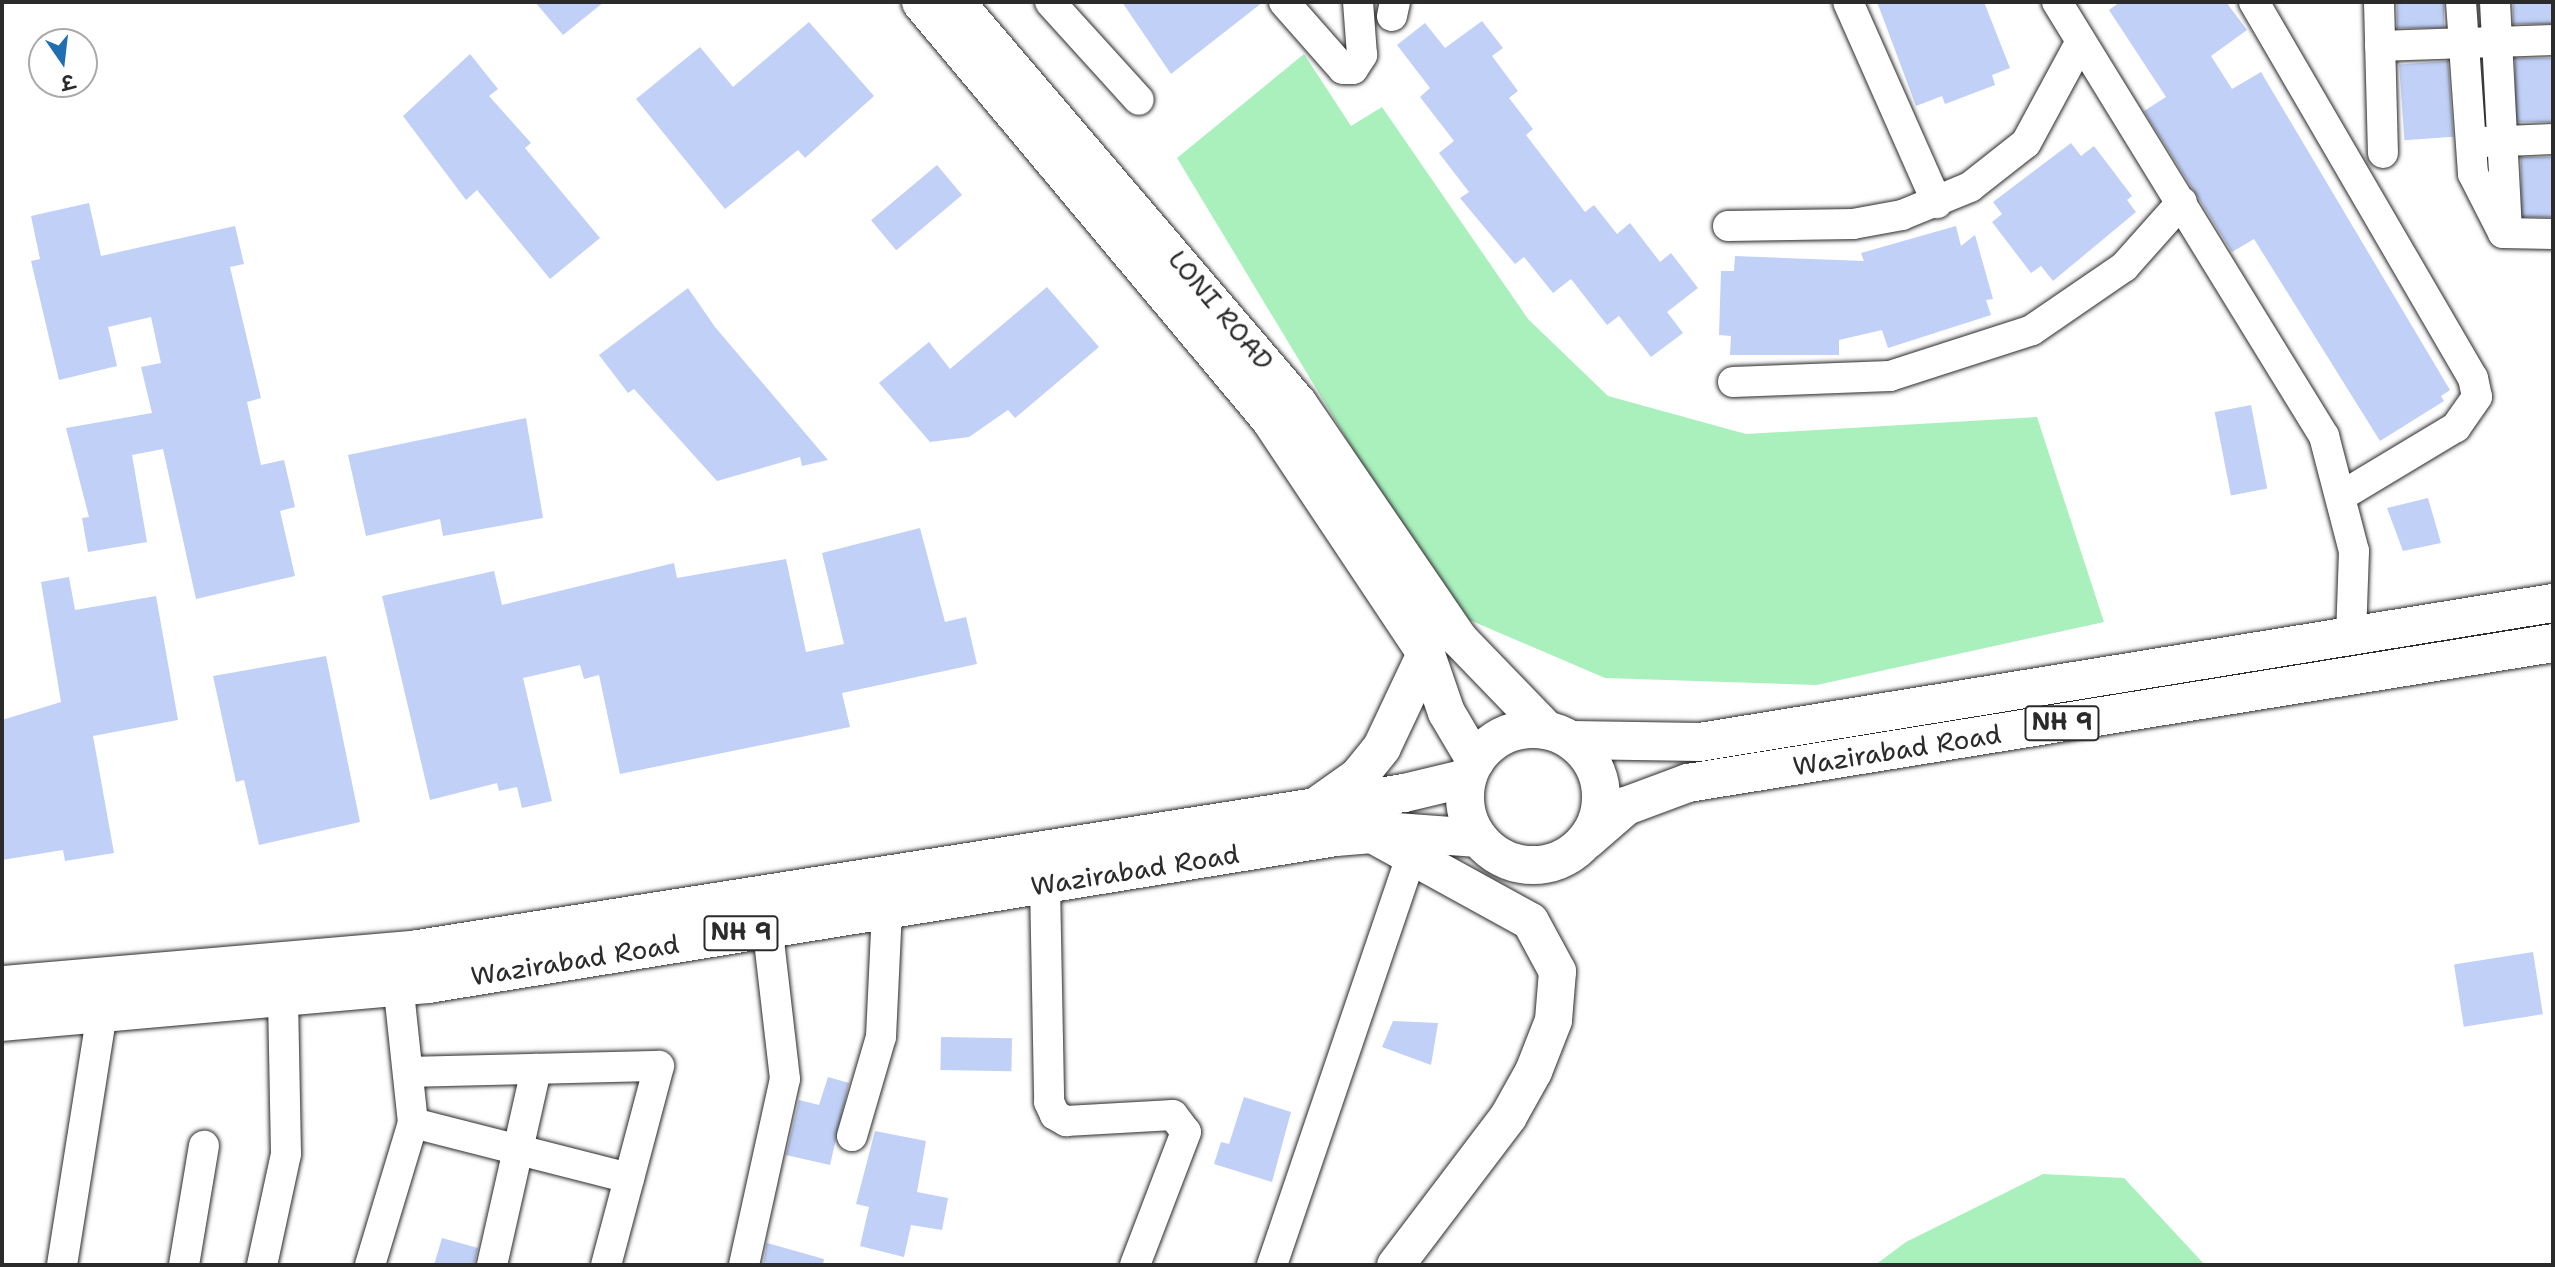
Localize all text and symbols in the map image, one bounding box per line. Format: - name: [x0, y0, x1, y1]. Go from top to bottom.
- north arrow: [28, 28, 98, 98]
- text: उ: [59, 68, 77, 96]
- street label: LONI ROAD: [1162, 244, 1280, 376]
- road number: NH 9: [2024, 702, 2100, 744]
- street label: Wazirabad Road: [1791, 718, 2003, 782]
- street label: Wazirabad Road: [1029, 838, 1241, 902]
- road number: NH 9: [702, 912, 780, 953]
- street label: Wazirabad Road: [469, 928, 681, 992]

